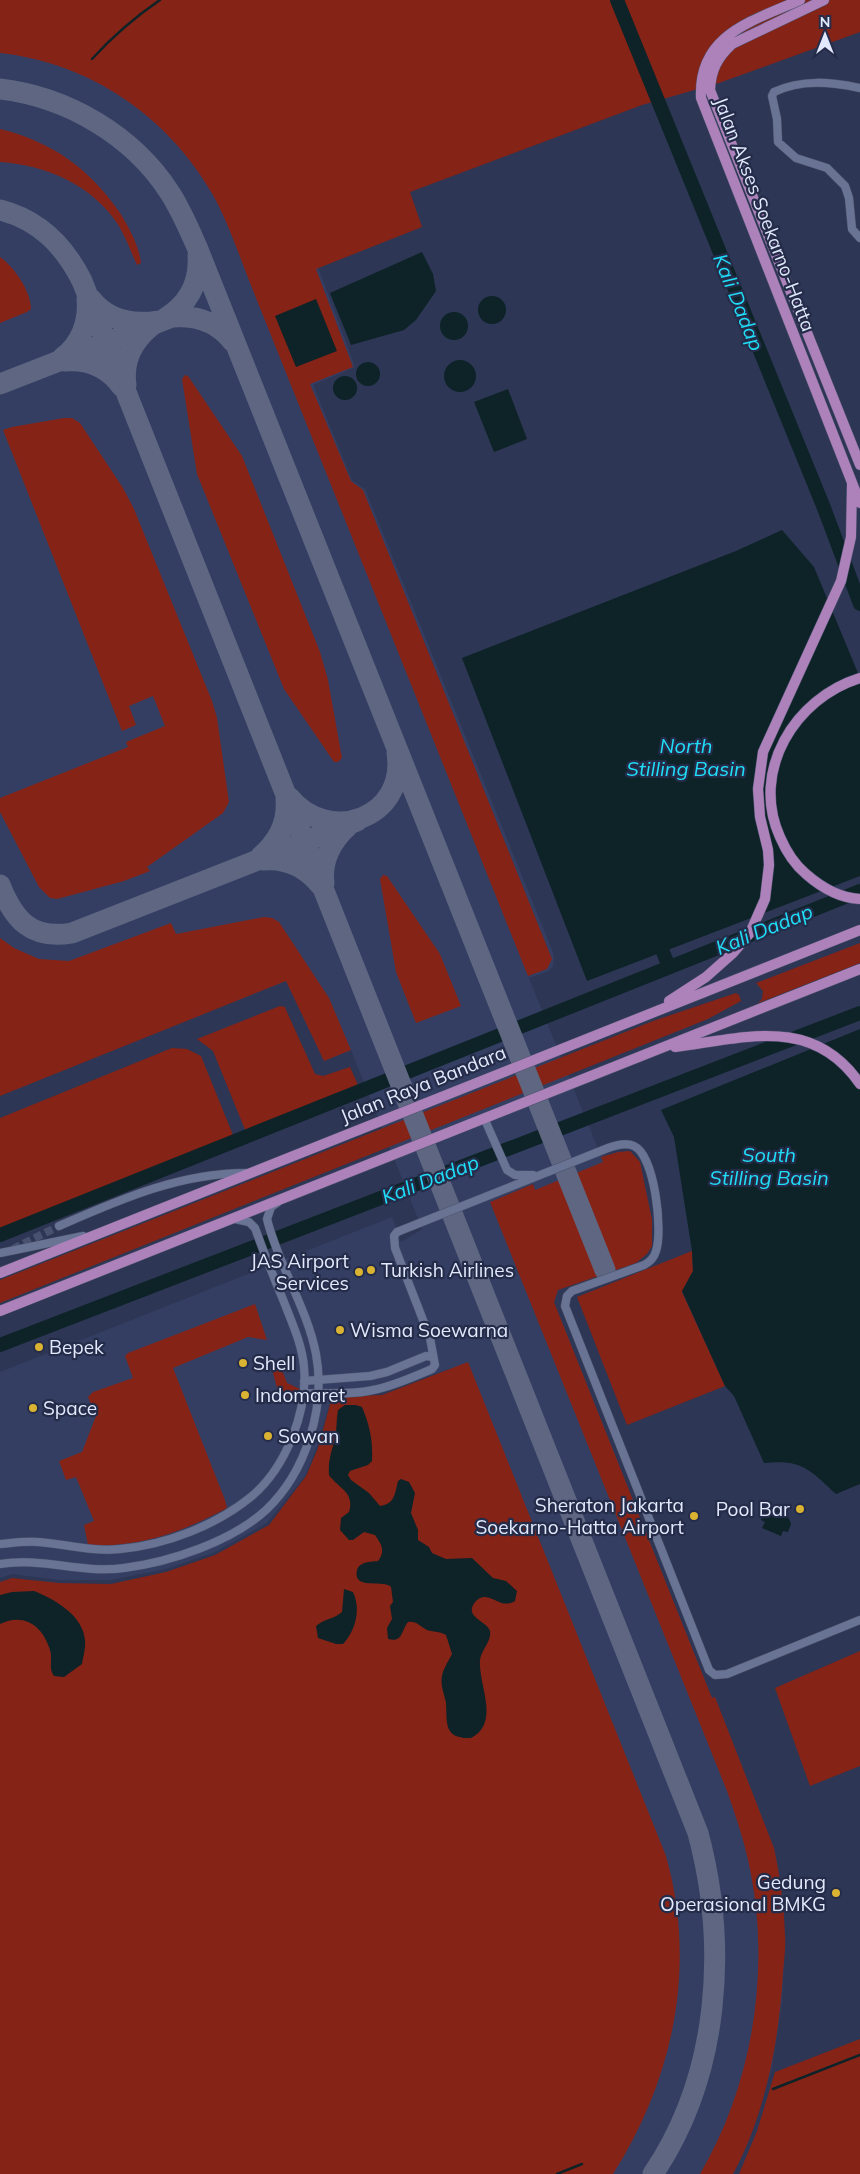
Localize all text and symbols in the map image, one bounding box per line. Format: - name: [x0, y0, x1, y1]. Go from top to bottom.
- north arrow: [800, 10, 850, 60]
- text: N: [820, 13, 830, 31]
- street label: Jalan Akses Soekarno-Hatta: [709, 93, 821, 335]
- water label: Kali Dadap: [708, 250, 770, 354]
- water label: North Stilling Basin: [626, 733, 746, 781]
- water label: Kali Dadap: [712, 898, 816, 960]
- street label: Jalan Raya Bandara: [337, 1040, 509, 1128]
- water label: South Stilling Basin: [709, 1142, 829, 1190]
- water label: Kali Dadap: [378, 1149, 482, 1209]
- place label: JAS Airport Services: [250, 1249, 349, 1295]
- place label: Turkish Airlines: [381, 1258, 514, 1282]
- marker: Turkish Airlines: [365, 1264, 377, 1276]
- marker: JAS Airport Services: [353, 1266, 365, 1278]
- place label: Wisma Soewarna: [350, 1318, 508, 1342]
- marker: Wisma Soewarna: [334, 1324, 346, 1336]
- place label: Bepek: [49, 1335, 104, 1359]
- marker: Bepek: [33, 1341, 45, 1353]
- place label: Shell: [253, 1351, 295, 1375]
- marker: Shell: [237, 1357, 249, 1369]
- place label: Indomaret: [255, 1383, 345, 1407]
- marker: Indomaret: [239, 1389, 251, 1401]
- place label: Space: [43, 1396, 97, 1420]
- marker: Space: [27, 1402, 39, 1414]
- place label: Sowan: [278, 1424, 339, 1448]
- marker: Sowan: [262, 1430, 274, 1442]
- place label: Sheraton Jakarta Soekarno-Hatta Airport: [476, 1493, 684, 1539]
- place label: Pool Bar: [716, 1497, 790, 1521]
- marker: Pool Bar: [794, 1503, 806, 1515]
- marker: Sheraton Jakarta Soekarno-Hatta Airport: [688, 1510, 700, 1522]
- place label: Gedung Operasional BMKG: [660, 1870, 826, 1916]
- marker: Gedung Operasional BMKG: [830, 1887, 842, 1899]

